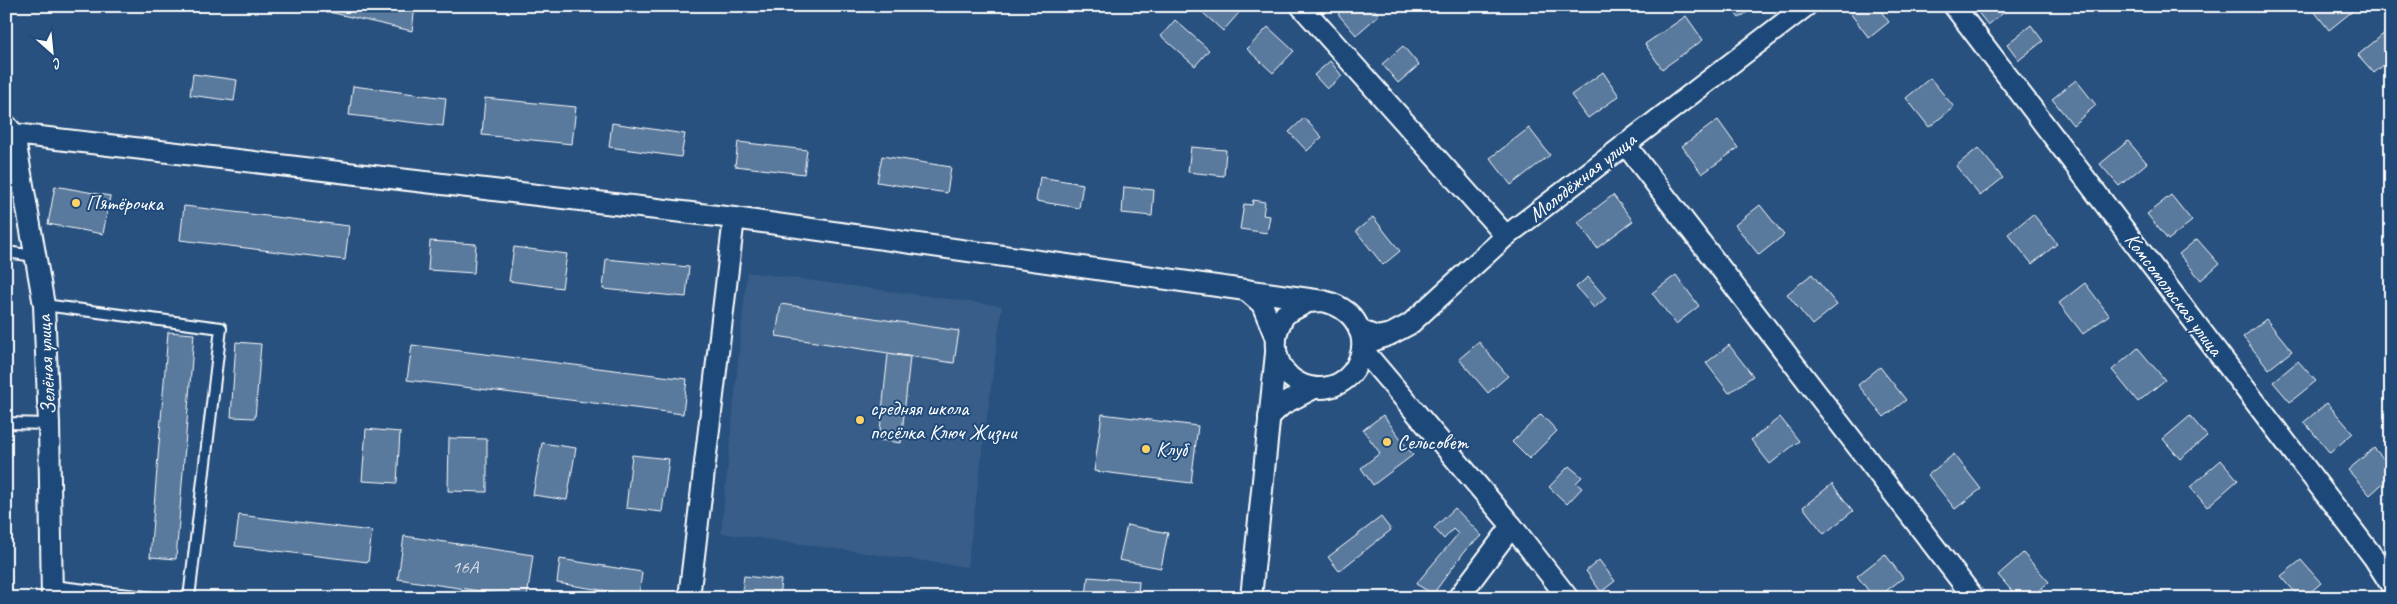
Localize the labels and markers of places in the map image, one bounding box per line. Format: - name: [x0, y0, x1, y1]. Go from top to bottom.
- place label: Пятёрочка: [86, 190, 165, 216]
- marker: Пятёрочка: [70, 197, 82, 209]
- place label: средняя школа посёлка Ключ Жизни: [870, 395, 1018, 445]
- marker: средняя школа посёлка Ключ Жизни: [854, 414, 866, 426]
- place label: Сельсовет: [1397, 429, 1469, 455]
- place label: Клуб: [1156, 436, 1190, 462]
- marker: Сельсовет: [1381, 436, 1393, 448]
- marker: Клуб: [1140, 443, 1152, 455]

